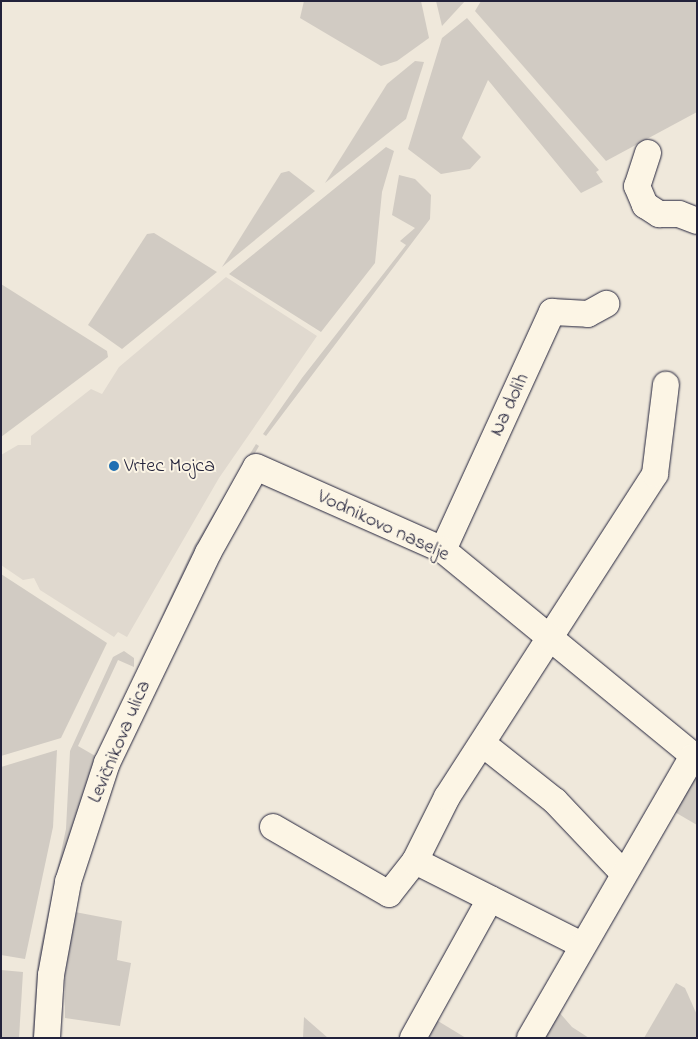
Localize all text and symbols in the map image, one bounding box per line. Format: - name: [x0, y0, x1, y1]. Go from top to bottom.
- street label: Na dolih: [485, 370, 535, 440]
- place label: Vrtec Mojca: [124, 454, 215, 478]
- marker: Vrtec Mojca: [108, 460, 120, 472]
- street label: Vodnikovo naselje: [313, 485, 453, 567]
- street label: Levičnikova ulica: [83, 677, 157, 807]

